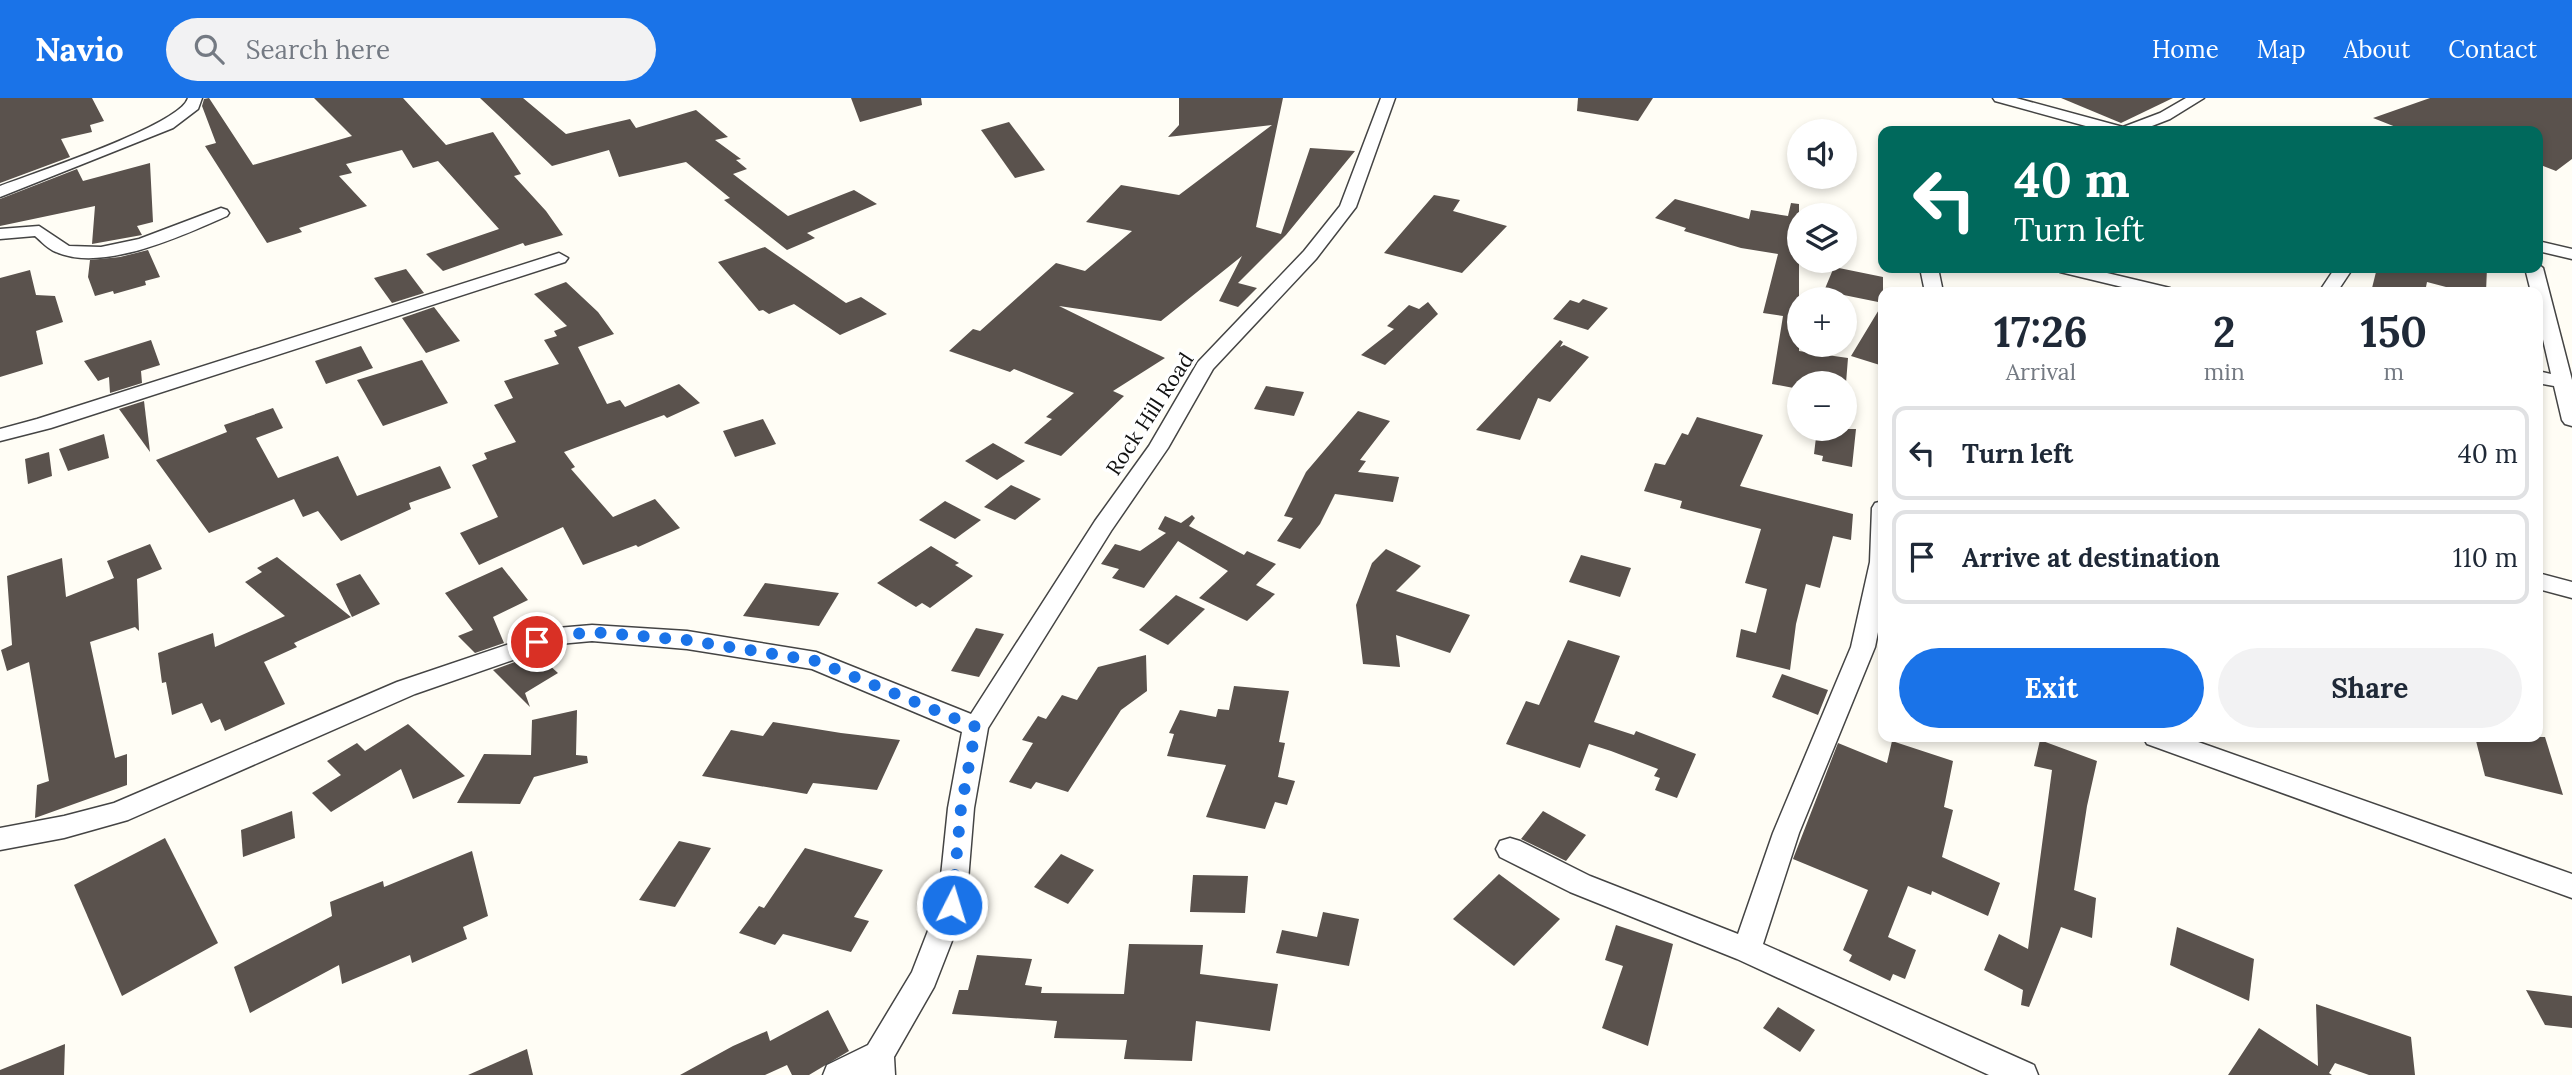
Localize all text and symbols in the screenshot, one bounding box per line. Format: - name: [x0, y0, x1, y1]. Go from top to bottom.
- search box: [166, 18, 656, 81]
- text: Navio: [35, 28, 124, 70]
- icon: search: [190, 30, 228, 68]
- text: Search here: [246, 33, 390, 66]
- text: Home: [2152, 34, 2219, 65]
- text: Map: [2257, 34, 2306, 65]
- text: About: [2344, 34, 2410, 65]
- text: Contact: [2448, 34, 2537, 65]
- map controls: [1787, 119, 1857, 441]
- button: sound: [1787, 119, 1857, 189]
- text: 40 m: [2014, 148, 2130, 210]
- icon: left: [1899, 154, 1990, 245]
- button: layers: [1787, 203, 1857, 273]
- text: Turn left: [2014, 209, 2144, 250]
- button: +: [1787, 287, 1857, 357]
- text: 17:26: [1994, 305, 2088, 359]
- text: 2: [2213, 305, 2235, 359]
- text: 150: [2361, 305, 2427, 359]
- street label: Rock Hill Road: [1100, 347, 1199, 480]
- text: Arrival: [2006, 357, 2076, 386]
- text: min: [2204, 357, 2245, 386]
- text: m: [2384, 357, 2404, 386]
- button: −: [1787, 371, 1857, 441]
- icon: left: [1903, 434, 1941, 472]
- text: Turn left: [1962, 437, 2073, 470]
- text: 40 m: [2458, 437, 2518, 470]
- icon: arrive: [1903, 538, 1941, 576]
- text: Arrive at destination: [1962, 541, 2220, 574]
- text: 110 m: [2453, 541, 2518, 574]
- pin: [507, 612, 567, 672]
- icon: arrive: [518, 623, 556, 661]
- button: Exit: [1899, 648, 2204, 728]
- button: Share: [2218, 648, 2522, 728]
- position arrow: [915, 868, 989, 942]

